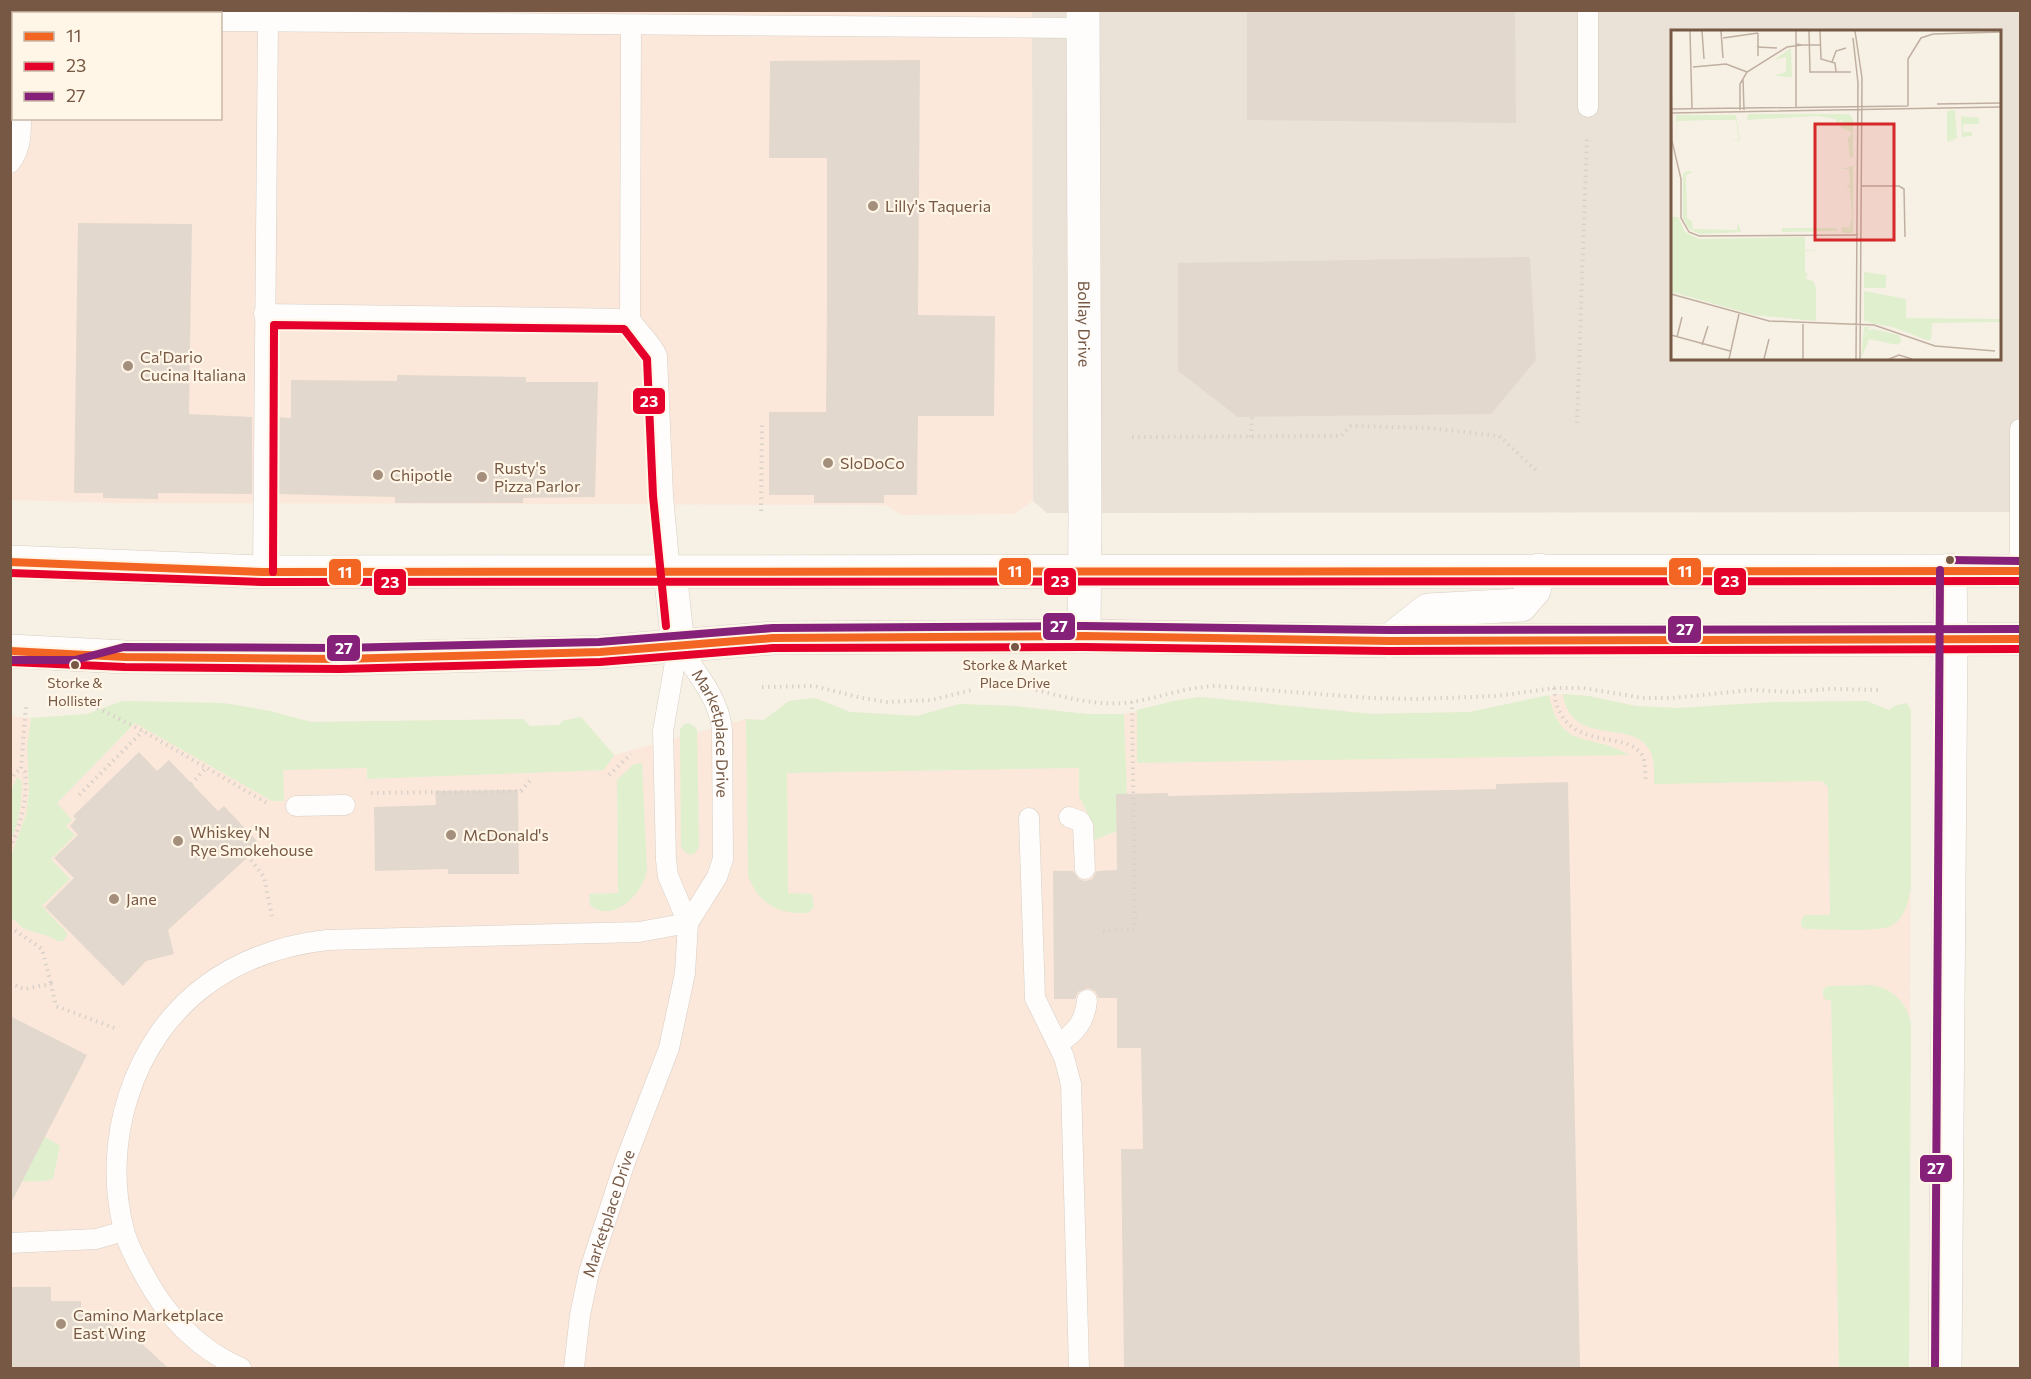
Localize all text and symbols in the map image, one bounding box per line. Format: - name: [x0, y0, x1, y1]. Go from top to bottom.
- legend: [12, 12, 222, 120]
- text: 11: [66, 24, 81, 46]
- inset map: [1671, 30, 2001, 360]
- text: 23: [66, 54, 86, 76]
- text: 27: [66, 84, 85, 106]
- place label: Lilly's Taqueria: [885, 196, 991, 215]
- marker: Lilly's Taqueria: [866, 199, 880, 213]
- street label: Bollay Drive: [1075, 281, 1094, 367]
- place label: Ca'Dario Cucina Italiana: [140, 347, 246, 384]
- marker: Ca'Dario Cucina Italiana: [121, 359, 135, 373]
- line badge: 23: [632, 387, 666, 415]
- text: 23: [640, 391, 658, 410]
- place label: SloDoCo: [840, 453, 905, 472]
- marker: SloDoCo: [821, 456, 835, 470]
- place label: Rusty's Pizza Parlor: [494, 458, 581, 495]
- place label: Chipotle: [390, 465, 452, 484]
- marker: Chipotle: [371, 468, 385, 482]
- marker: Rusty's Pizza Parlor: [475, 470, 489, 484]
- unlabelled marker: [1944, 554, 1956, 566]
- line badge: 11: [998, 557, 1032, 586]
- line badge: 11: [1668, 557, 1702, 586]
- line badge: 11: [328, 558, 362, 586]
- text: 11: [1008, 561, 1022, 580]
- text: 11: [1678, 561, 1692, 580]
- text: 11: [338, 562, 352, 581]
- line badge: 23: [1043, 567, 1077, 596]
- line badge: 23: [1713, 567, 1747, 596]
- line badge: 23: [373, 568, 407, 596]
- text: 23: [1051, 571, 1069, 590]
- text: 23: [1721, 571, 1739, 590]
- text: 23: [381, 572, 399, 591]
- line badge: 27: [1042, 612, 1076, 641]
- line badge: 27: [1667, 615, 1702, 644]
- text: 27: [1050, 616, 1068, 635]
- text: 27: [1676, 619, 1694, 638]
- line badge: 27: [326, 634, 361, 662]
- text: 27: [335, 638, 353, 657]
- marker: Storke & Market Place Drive: [1009, 641, 1021, 653]
- place label: Storke & Market Place Drive: [963, 656, 1067, 691]
- marker: Storke & Hollister: [69, 659, 81, 671]
- street label: Marketplace Drive: [688, 665, 733, 798]
- place label: Storke & Hollister: [47, 674, 103, 709]
- place label: Whiskey 'N Rye Smokehouse: [190, 822, 313, 859]
- place label: McDonald's: [463, 825, 549, 844]
- marker: McDonald's: [444, 828, 458, 842]
- marker: Whiskey 'N Rye Smokehouse: [171, 834, 185, 848]
- place label: Jane: [126, 889, 157, 908]
- marker: Jane: [107, 892, 121, 906]
- street label: Marketplace Drive: [578, 1147, 638, 1279]
- line badge: 27: [1919, 1154, 1953, 1183]
- text: 27: [1927, 1158, 1945, 1177]
- place label: Camino Marketplace East Wing: [73, 1305, 224, 1342]
- marker: Camino Marketplace East Wing: [54, 1317, 68, 1331]

